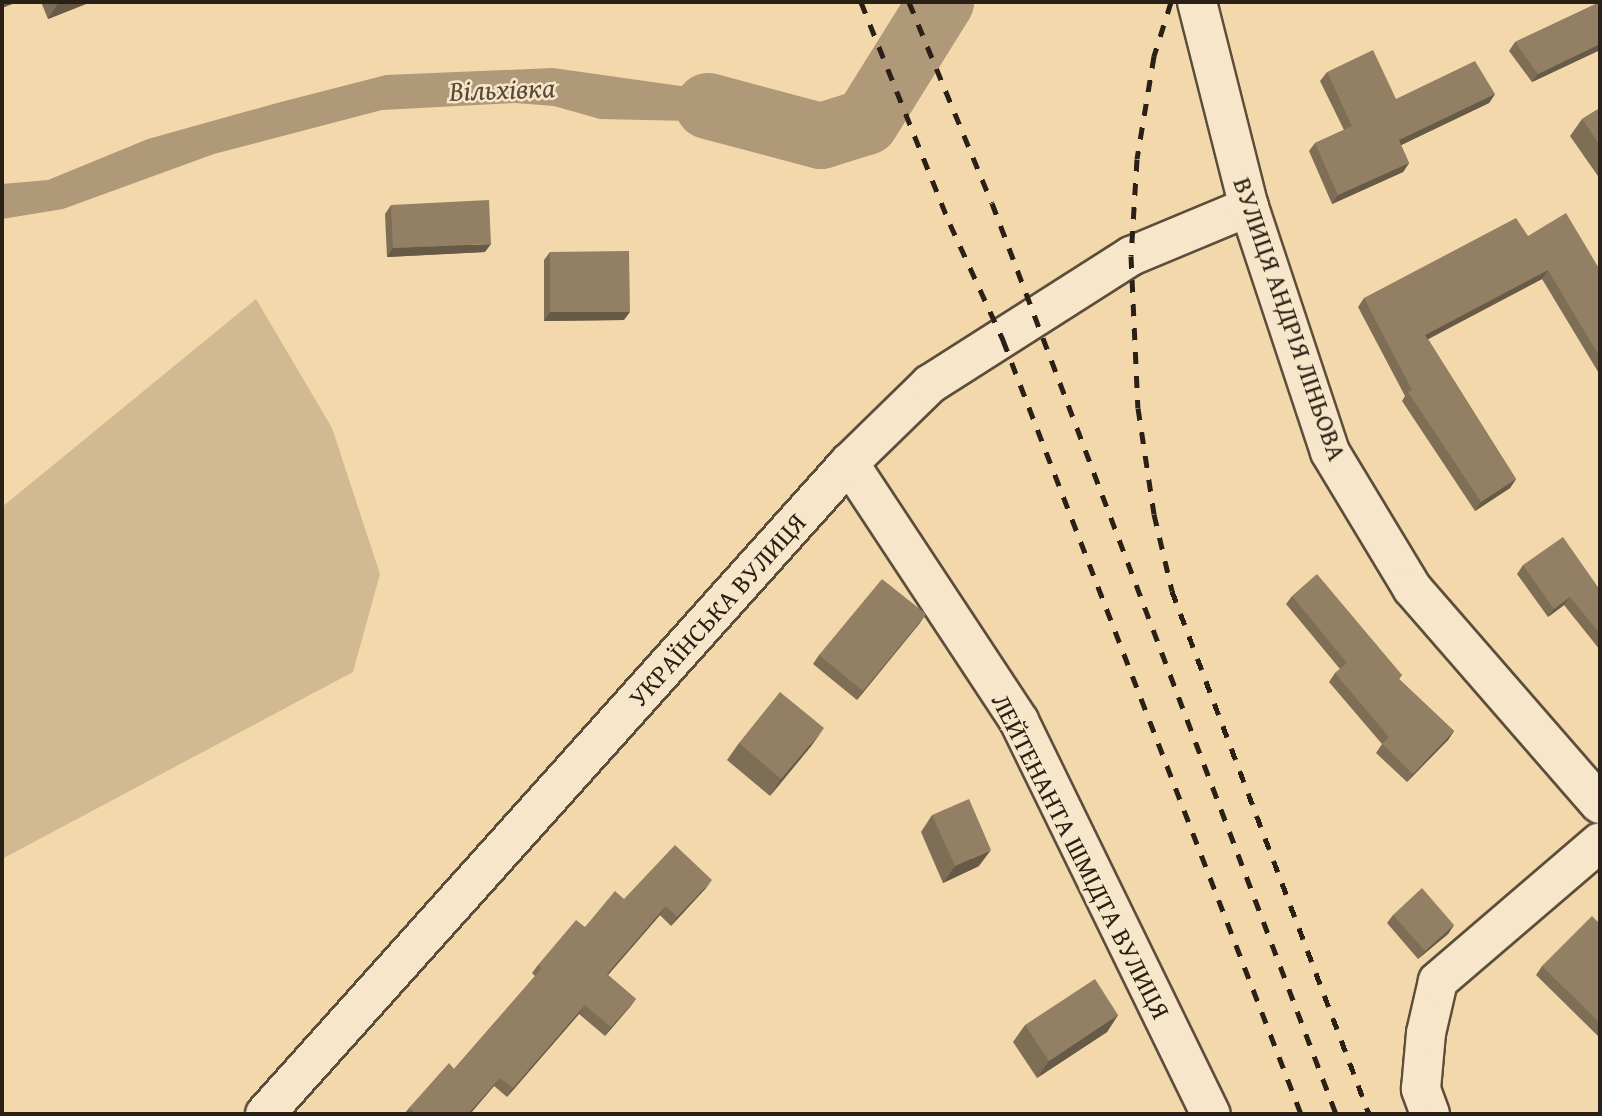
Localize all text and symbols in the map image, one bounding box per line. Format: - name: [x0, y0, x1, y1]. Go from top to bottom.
- water label: Вільхівка: [448, 70, 556, 108]
- street label: ВУЛИЦЯ АНДРІЯ ЛІНЬОВА: [1227, 173, 1353, 465]
- street label: УКРАЇНСЬКА ВУЛИЦЯ: [622, 507, 812, 713]
- street label: ЛЕЙТЕНАНТА ШМІДТА ВУЛИЦЯ: [985, 688, 1177, 1024]

